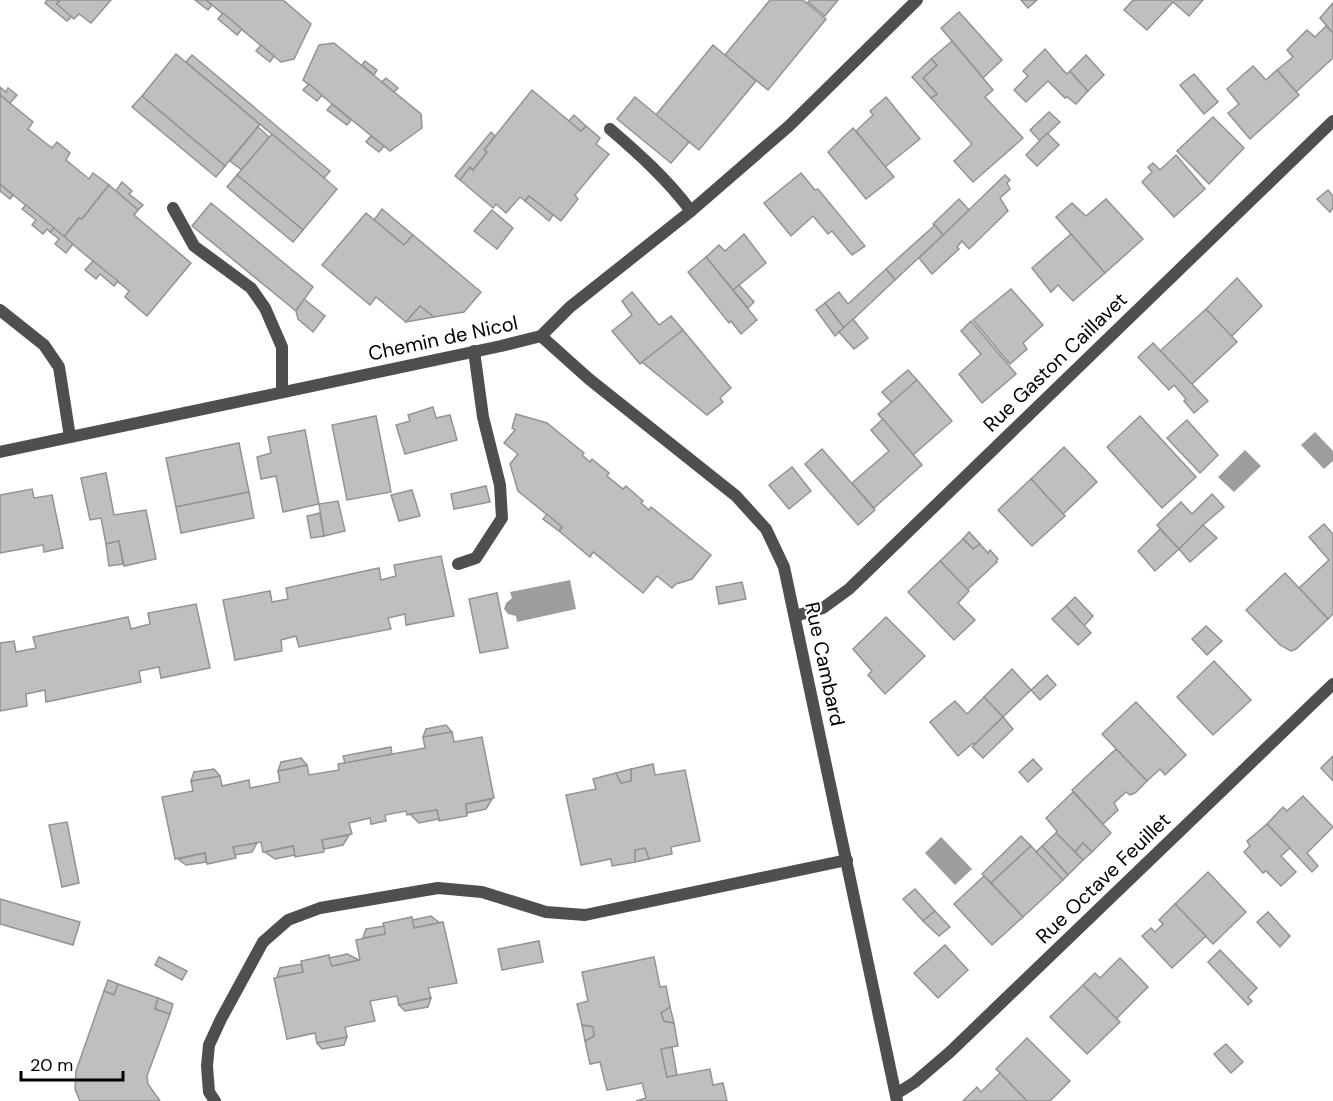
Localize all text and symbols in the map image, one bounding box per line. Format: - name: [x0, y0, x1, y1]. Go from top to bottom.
- street label: Rue Gaston Caillavet: [978, 286, 1133, 437]
- street label: Chemin de Nicol: [366, 309, 520, 367]
- street label: Rue Cambard: [799, 600, 851, 728]
- street label: Rue Octave Feuillet: [1030, 807, 1176, 949]
- scale bar: [21, 1044, 123, 1082]
- text: 20 m: [30, 1053, 73, 1077]

